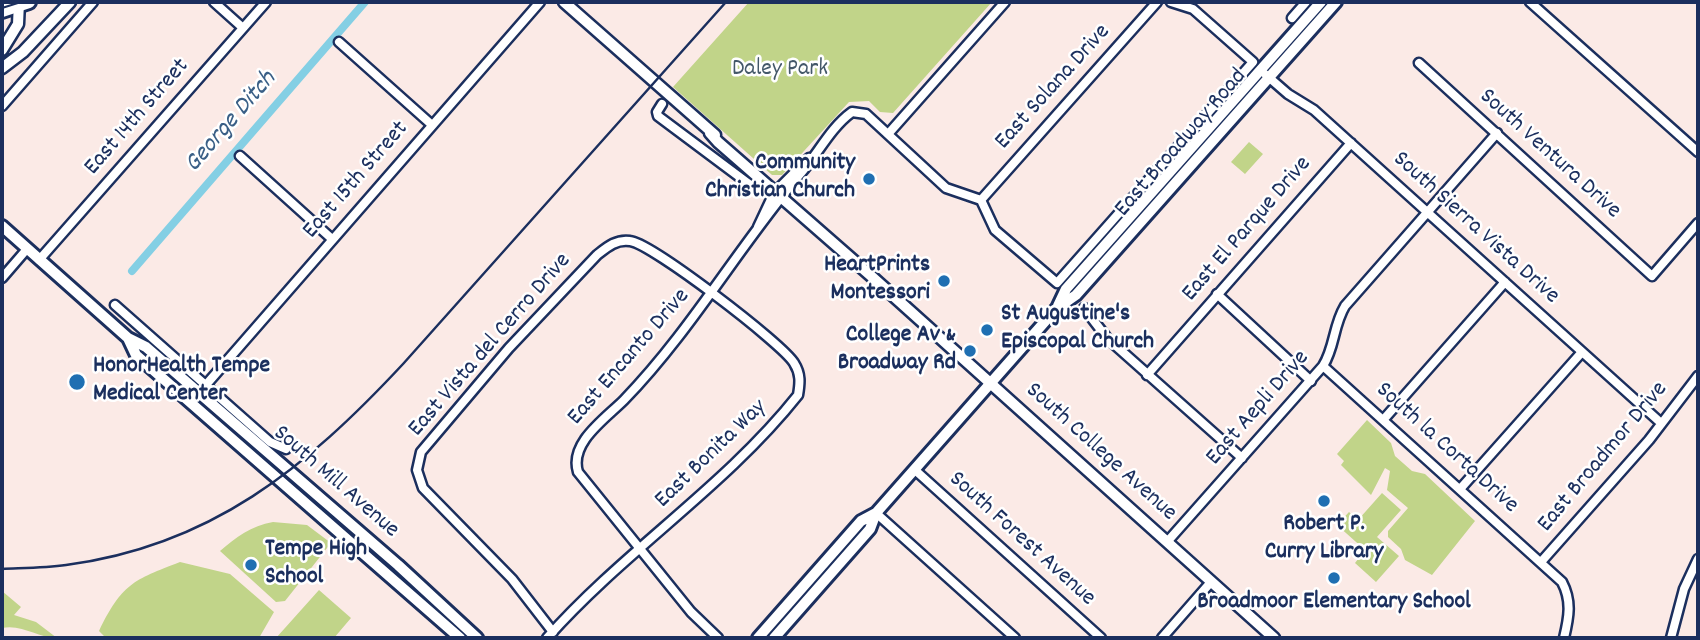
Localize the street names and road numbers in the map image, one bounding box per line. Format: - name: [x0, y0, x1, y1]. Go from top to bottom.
- street label: East Solana Drive: [990, 19, 1118, 157]
- street label: East 14th Street: [79, 54, 197, 182]
- street label: East Broadway Road: [1110, 64, 1254, 224]
- street label: South Ventura Drive: [1472, 84, 1626, 226]
- street label: East 15th Street: [298, 116, 416, 246]
- street label: South Sierra Vista Drive: [1385, 146, 1565, 312]
- street label: East El Parque Drive: [1177, 151, 1319, 309]
- street label: East Vista del Cerro Drive: [403, 248, 579, 444]
- street label: East Encanto Drive: [563, 284, 697, 432]
- street label: East Aepli Drive: [1201, 346, 1317, 472]
- street label: South College Avenue: [1018, 377, 1182, 529]
- street label: South la Corta Drive: [1368, 377, 1524, 521]
- street label: East Broadmor Drive: [1533, 377, 1675, 539]
- street label: East Bonita Way: [650, 394, 774, 516]
- street label: South Mill Avenue: [266, 420, 404, 546]
- street label: South Forest Avenue: [942, 466, 1100, 614]

